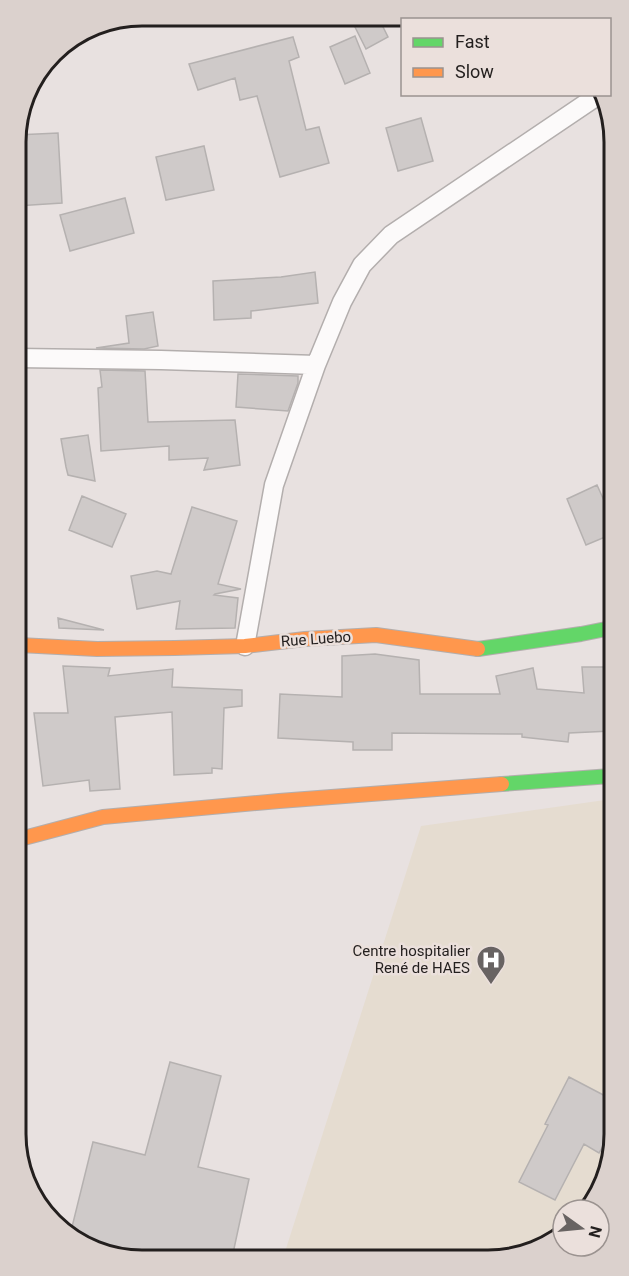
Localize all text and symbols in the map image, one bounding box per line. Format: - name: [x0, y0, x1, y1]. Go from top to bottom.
- legend: [401, 18, 611, 96]
- text: Fast: [455, 31, 490, 52]
- text: Slow: [455, 61, 494, 82]
- street label: Rue Luebo: [280, 628, 352, 650]
- place label: Centre hospitalier René de HAES: [352, 942, 470, 977]
- hospital icon: Centre hospitalier René de HAES: [475, 944, 507, 986]
- north arrow: [551, 1198, 611, 1258]
- text: N: [584, 1224, 606, 1240]

